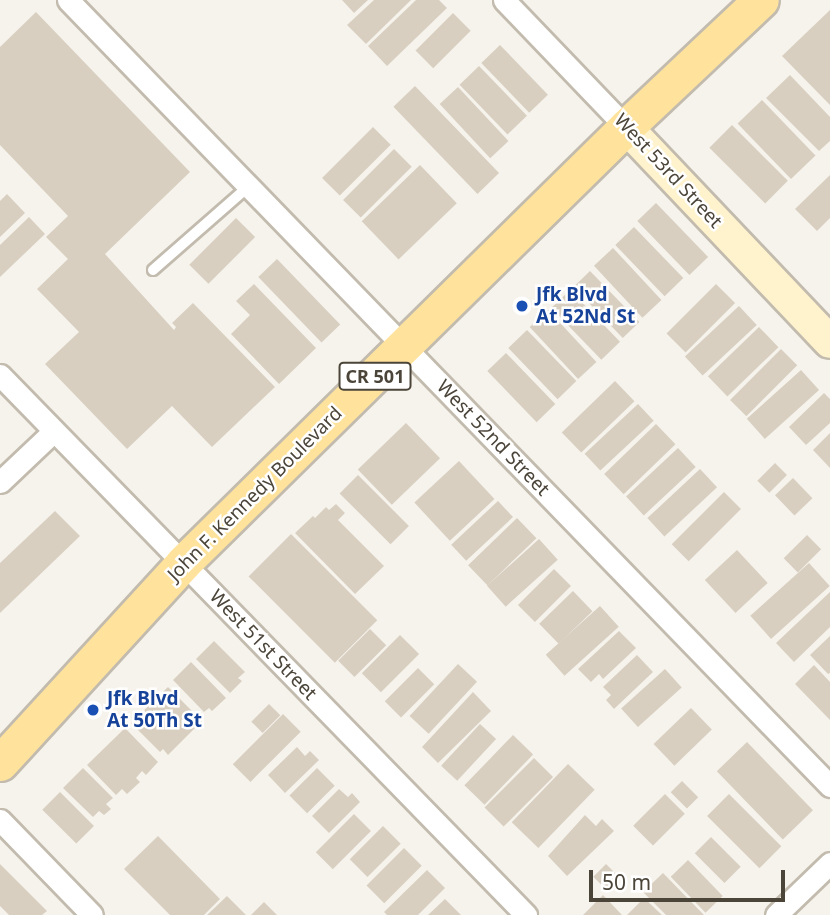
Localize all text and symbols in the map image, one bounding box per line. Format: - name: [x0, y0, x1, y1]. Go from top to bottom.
- street label: West 53rd Street: [609, 109, 727, 233]
- place label: Jfk Blvd At 52Nd St: [536, 284, 635, 328]
- marker: Jfk Blvd At 52Nd St: [514, 298, 530, 314]
- road number: CR 501: [338, 362, 412, 390]
- street label: West 52nd Street: [432, 375, 554, 501]
- street label: John F. Kennedy Boulevard: [163, 402, 347, 586]
- street label: West 51st Street: [205, 585, 321, 705]
- place label: Jfk Blvd At 50Th St: [107, 688, 202, 732]
- marker: Jfk Blvd At 50Th St: [85, 702, 101, 718]
- scale bar: [592, 856, 788, 900]
- text: 50 m: [602, 868, 651, 896]

